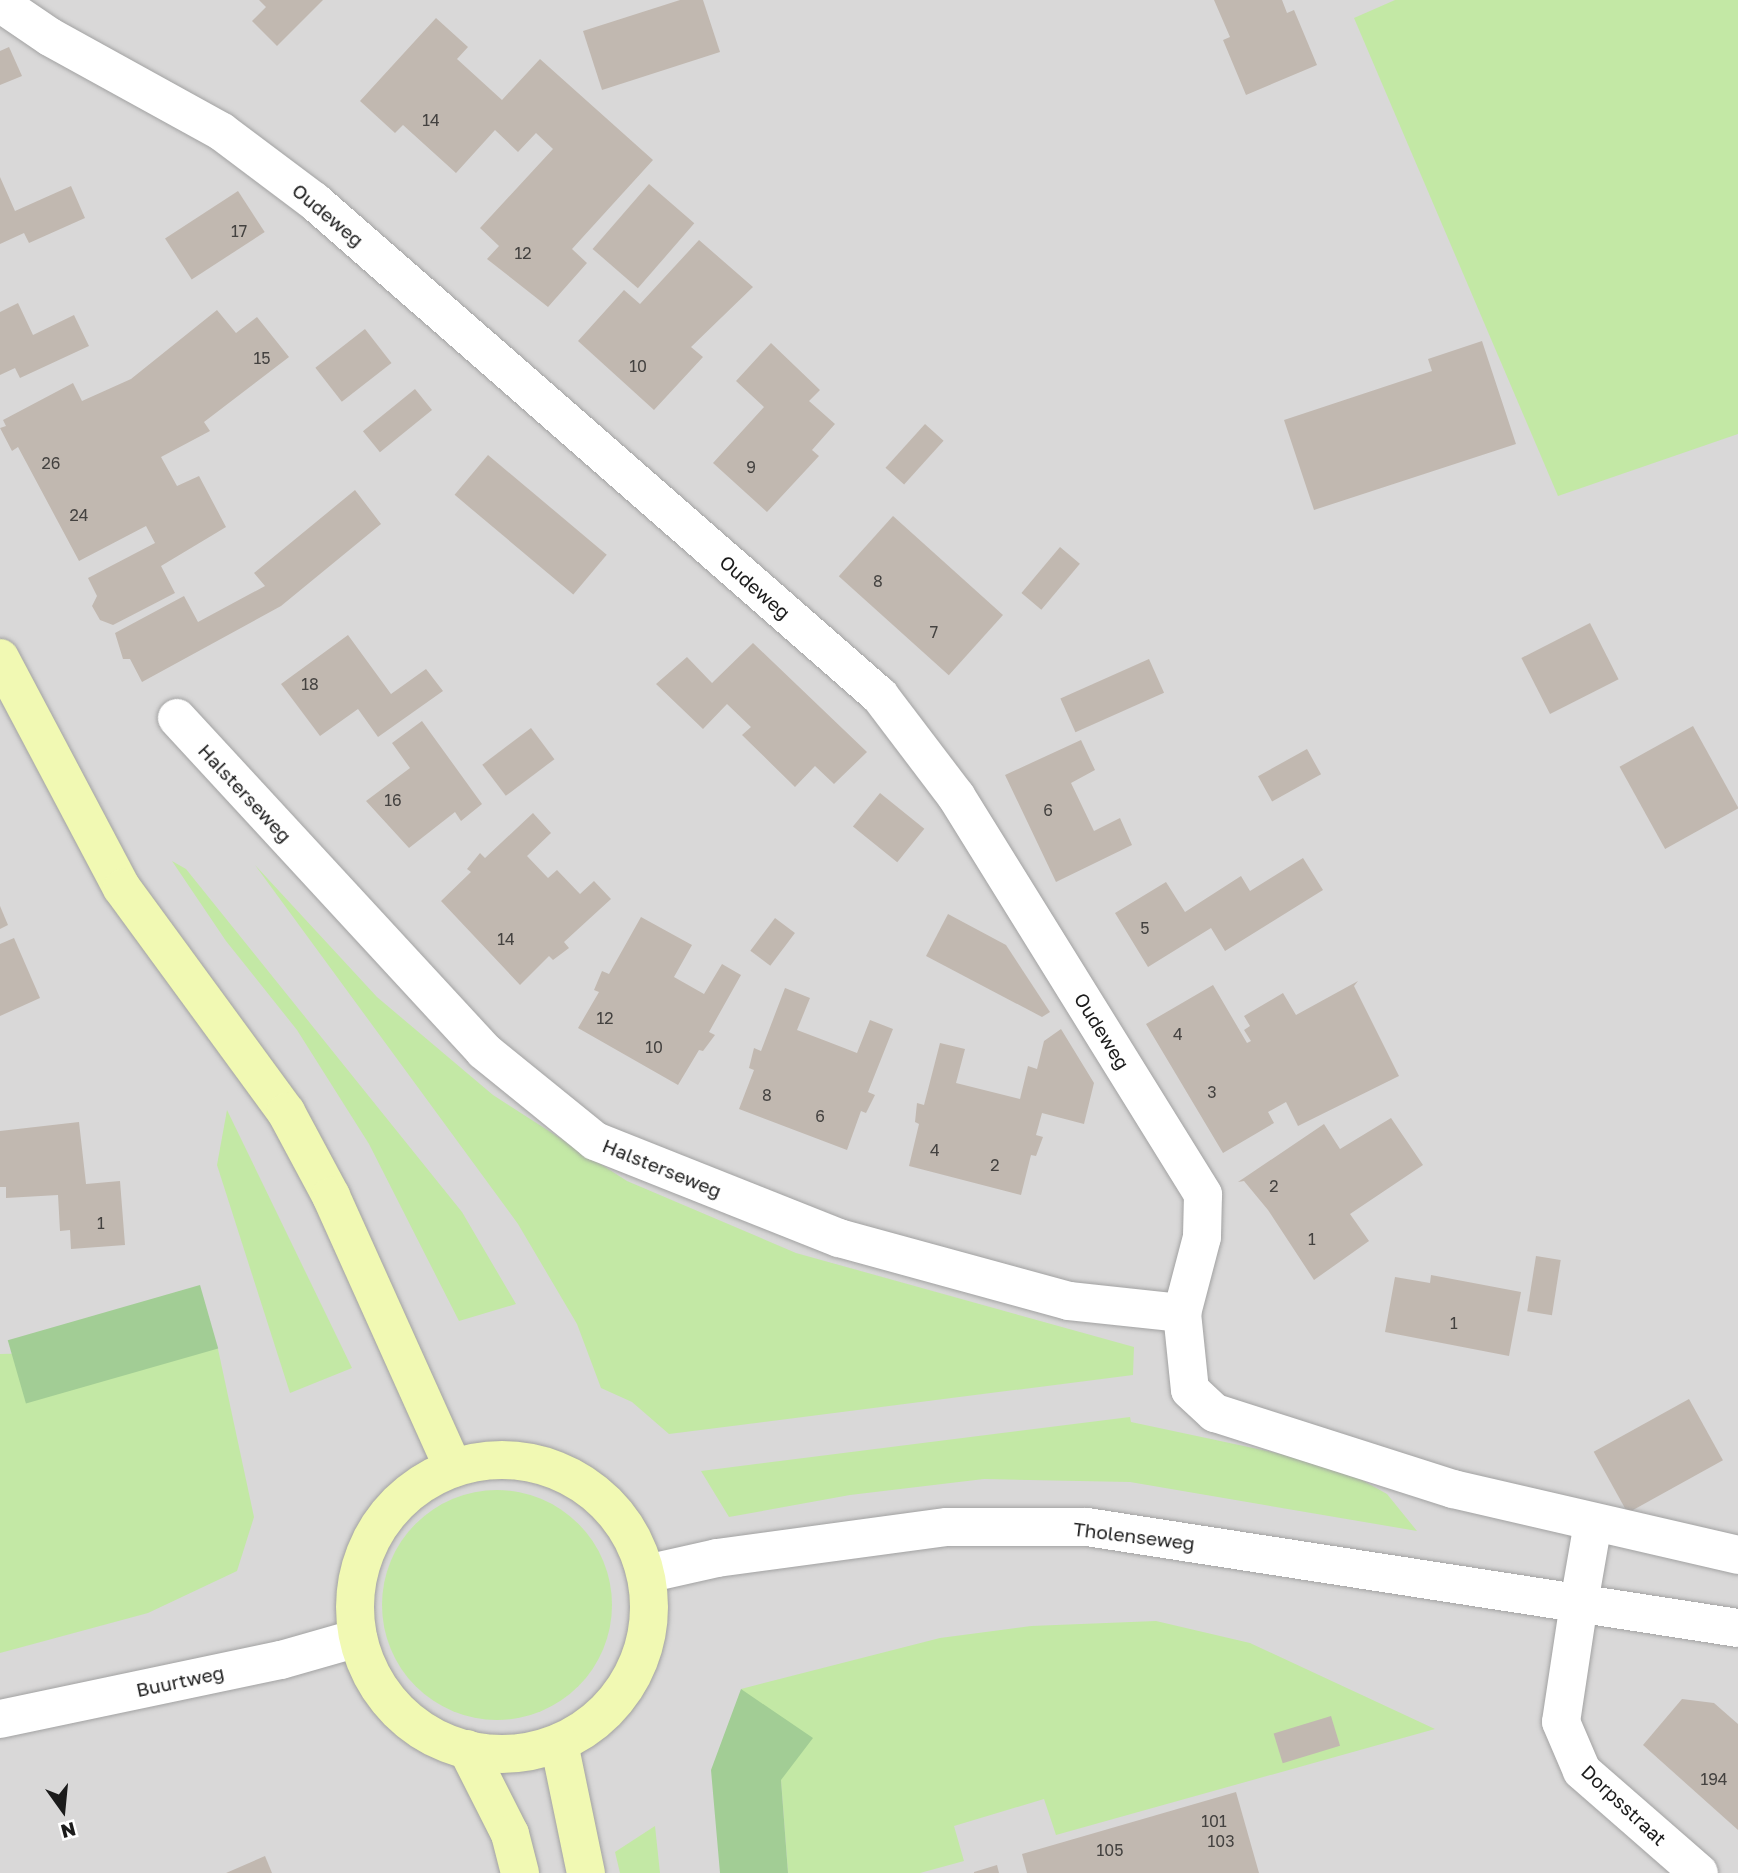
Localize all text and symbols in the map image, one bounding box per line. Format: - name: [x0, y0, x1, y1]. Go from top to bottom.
- house number: 14: [422, 110, 440, 130]
- street label: Oudeweg: [288, 179, 368, 251]
- house number: 17: [231, 221, 247, 241]
- house number: 12: [514, 243, 532, 263]
- house number: 15: [253, 348, 271, 368]
- house number: 10: [629, 356, 647, 376]
- house number: 26: [42, 453, 60, 473]
- house number: 9: [746, 457, 756, 477]
- house number: 24: [69, 505, 89, 525]
- street label: Oudeweg: [715, 550, 795, 624]
- house number: 8: [873, 571, 883, 591]
- house number: 7: [930, 622, 938, 642]
- house number: 18: [301, 674, 319, 694]
- street label: Halsterseweg: [194, 739, 296, 847]
- house number: 16: [384, 790, 402, 810]
- house number: 6: [1043, 800, 1053, 820]
- house number: 5: [1140, 918, 1150, 938]
- house number: 14: [497, 929, 515, 949]
- street label: Oudeweg: [1070, 989, 1134, 1073]
- house number: 12: [596, 1008, 614, 1028]
- house number: 4: [1173, 1024, 1183, 1044]
- house number: 10: [645, 1037, 663, 1057]
- house number: 3: [1207, 1082, 1217, 1102]
- house number: 8: [762, 1085, 772, 1105]
- house number: 6: [815, 1106, 825, 1126]
- street label: Halsterseweg: [599, 1134, 725, 1202]
- house number: 4: [930, 1140, 940, 1160]
- house number: 2: [990, 1155, 1000, 1175]
- house number: 2: [1269, 1176, 1279, 1196]
- house number: 1: [97, 1213, 105, 1233]
- house number: 1: [1308, 1229, 1316, 1249]
- house number: 1: [1450, 1313, 1458, 1333]
- street label: Tholenseweg: [1072, 1517, 1196, 1555]
- street label: Buurtweg: [134, 1661, 226, 1701]
- street label: Dorpsstraat: [1577, 1760, 1671, 1850]
- house number: 194: [1700, 1769, 1728, 1789]
- north arrow: [28, 1775, 98, 1845]
- house number: 101: [1201, 1811, 1227, 1831]
- text: N: [59, 1818, 79, 1844]
- house number: 103: [1207, 1831, 1235, 1851]
- house number: 105: [1097, 1840, 1123, 1860]

